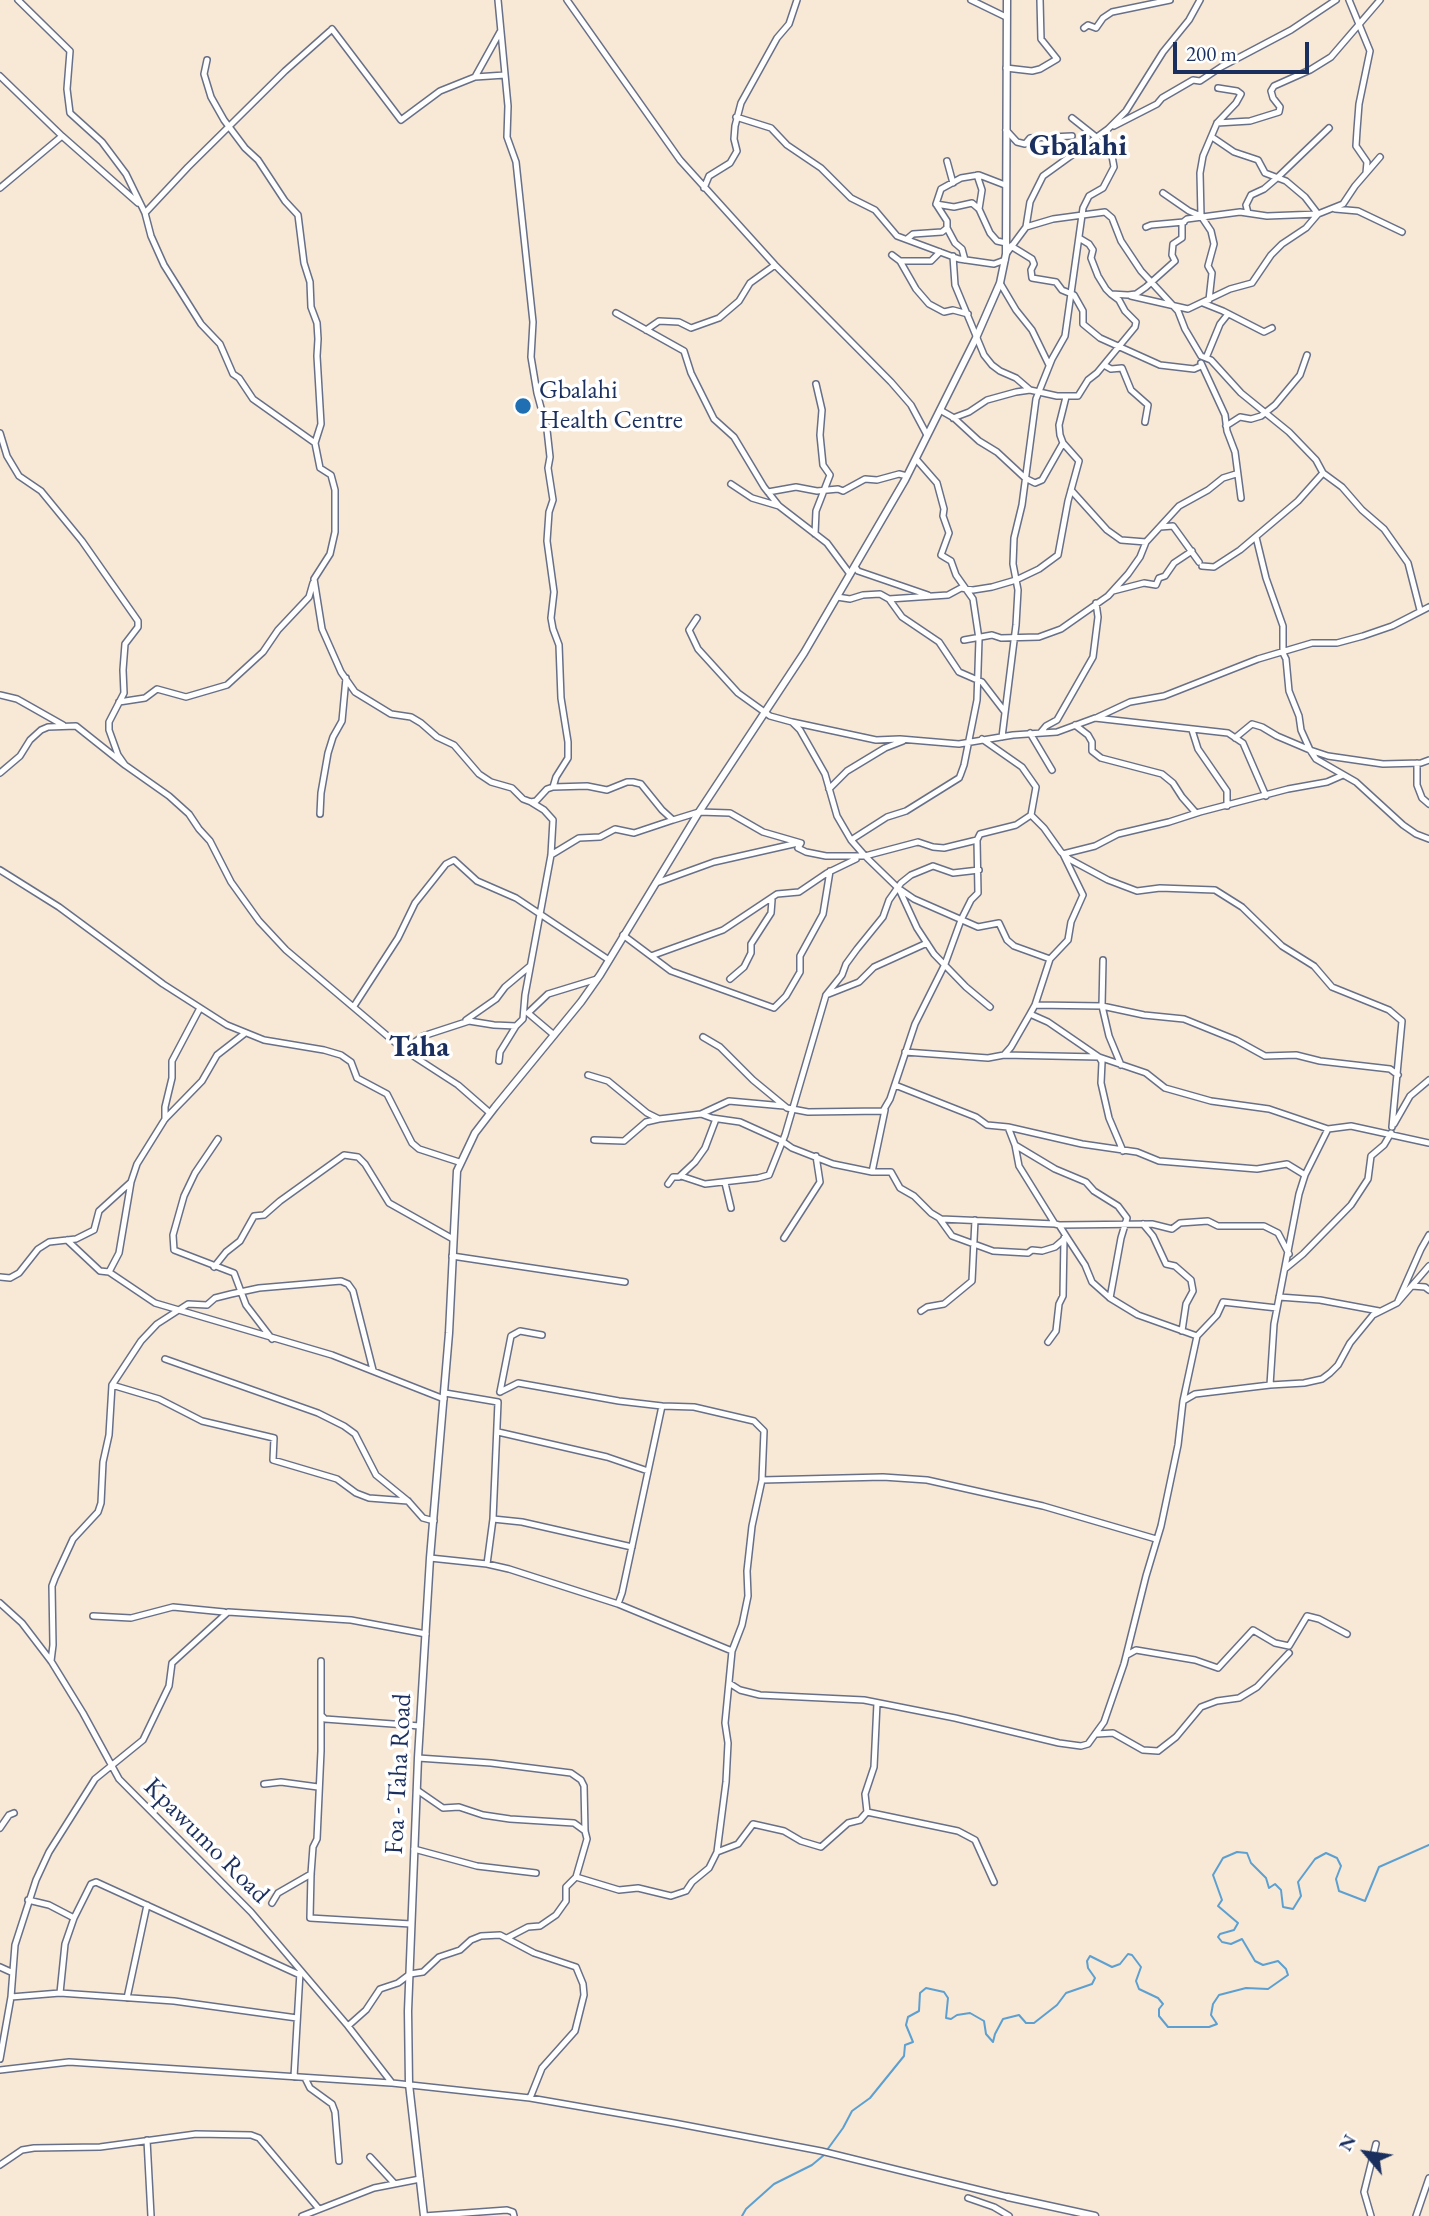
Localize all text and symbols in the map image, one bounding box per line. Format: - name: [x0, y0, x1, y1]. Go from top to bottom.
- scale bar: [1177, 28, 1314, 72]
- text: 200 m: [1186, 40, 1237, 67]
- district label: Gbalahi: [1029, 129, 1127, 165]
- place label: Gbalahi Health Centre: [539, 375, 683, 436]
- marker: Gbalahi Health Centre: [513, 396, 533, 416]
- district label: Taha: [389, 1030, 449, 1066]
- street label: Foa - Taha Road: [379, 1693, 419, 1855]
- street label: Kpawumo Road: [137, 1772, 275, 1910]
- north arrow: [1331, 2118, 1401, 2188]
- text: N: [1333, 2130, 1362, 2155]

